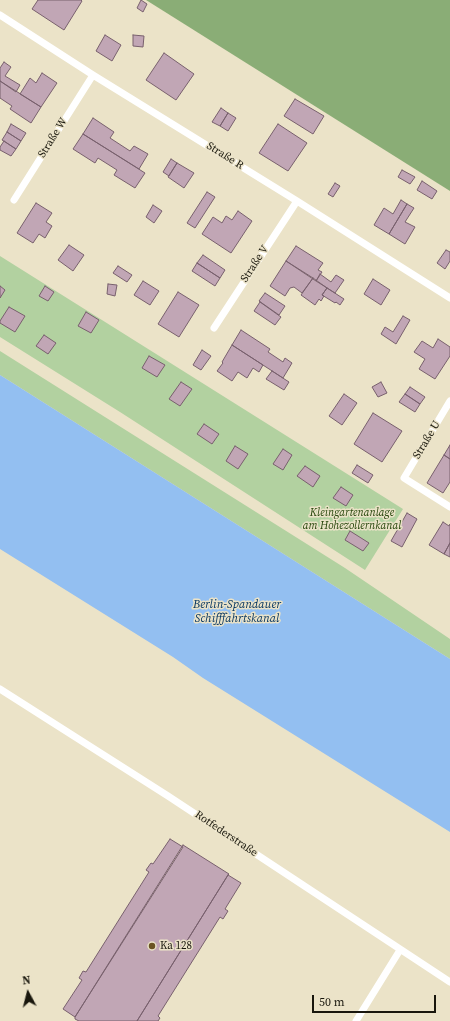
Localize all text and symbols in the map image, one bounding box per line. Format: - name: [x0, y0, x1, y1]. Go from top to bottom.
- street label: Straße W: [36, 116, 70, 160]
- street label: Straße R: [204, 140, 246, 172]
- street label: Straße V: [238, 243, 272, 285]
- street label: Straße U: [411, 419, 443, 461]
- park label: Kleingartenanlage am Hohezollernkanal: [303, 506, 401, 532]
- water label: Berlin-Spandauer Schifffahrtskanal: [193, 598, 281, 626]
- street label: Rotfederstraße: [192, 808, 260, 860]
- place label: Ka 128: [160, 939, 192, 953]
- marker: Ka 128: [147, 941, 157, 951]
- north arrow: [8, 973, 48, 1013]
- text: N: [22, 973, 31, 989]
- scale bar: [314, 987, 438, 1013]
- text: 50 m: [319, 994, 345, 1010]

